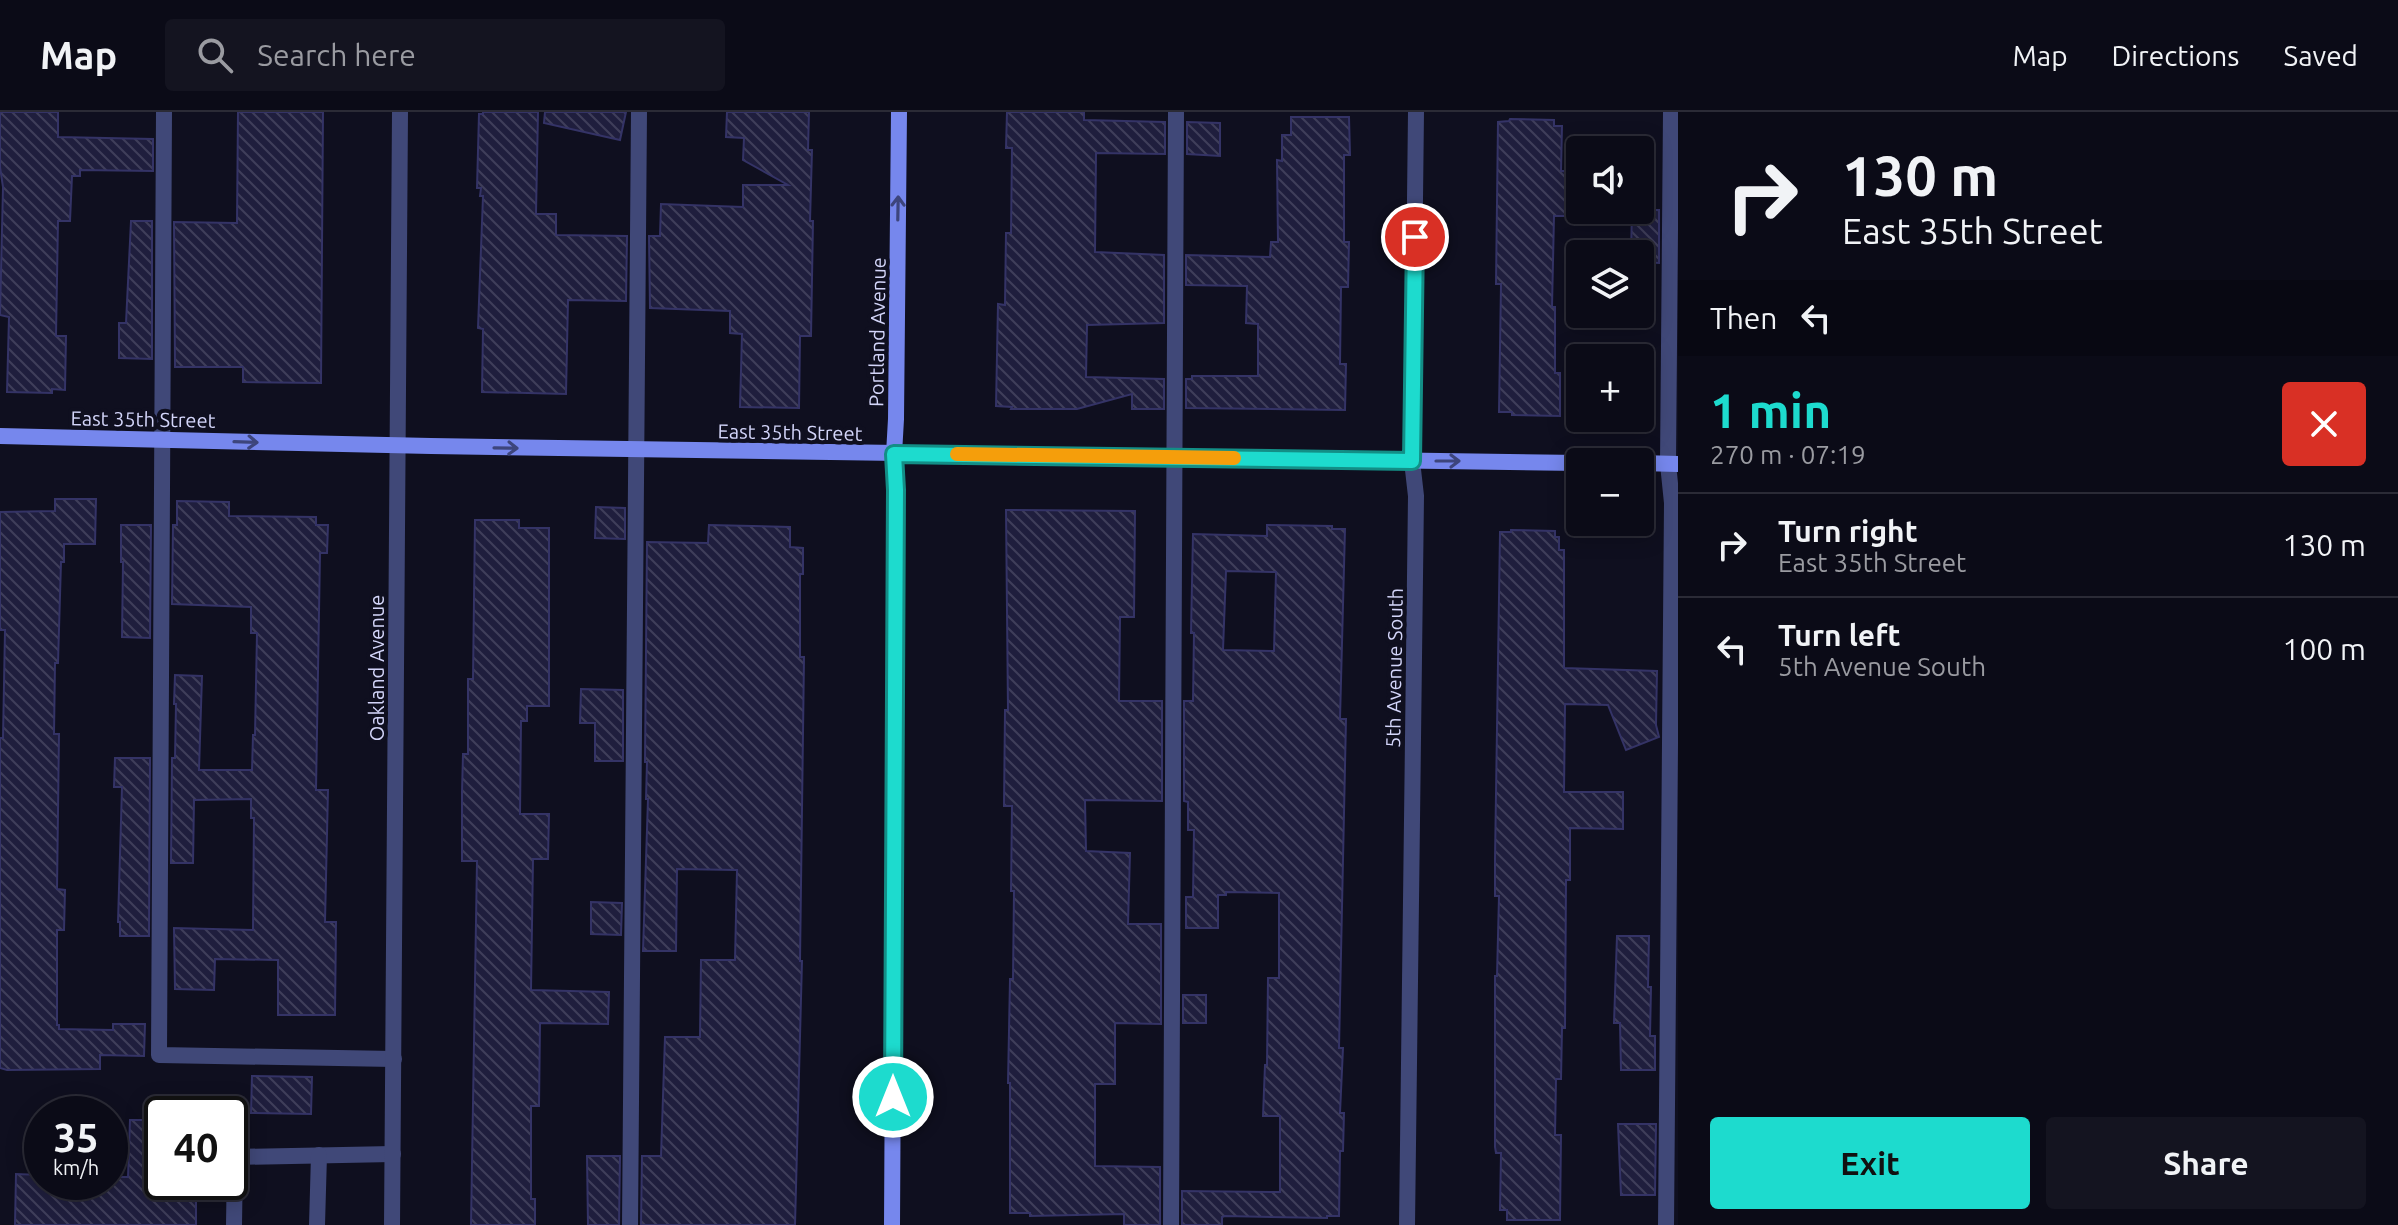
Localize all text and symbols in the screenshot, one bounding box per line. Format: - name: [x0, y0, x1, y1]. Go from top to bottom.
- search box: [165, 19, 725, 91]
- icon: search: [193, 33, 237, 77]
- text: Map: [40, 34, 117, 76]
- text: Search here: [257, 38, 416, 72]
- text: Map: [2012, 40, 2068, 71]
- text: Directions: [2112, 40, 2239, 71]
- text: Saved: [2283, 40, 2358, 71]
- map controls: [1566, 136, 1654, 536]
- button: sound: [1566, 136, 1654, 224]
- icon: right: [1710, 144, 1814, 248]
- text: 130 m: [1842, 144, 1998, 207]
- one-way arrow: [891, 195, 906, 222]
- pin: [1381, 203, 1449, 271]
- text: East 35th Street: [1842, 210, 2103, 251]
- icon: arrive: [1393, 215, 1437, 259]
- button: layers: [1566, 240, 1654, 328]
- street label: Portland Avenue: [864, 257, 890, 407]
- icon: left: [1794, 296, 1838, 340]
- text: Then: [1710, 301, 1778, 335]
- button: +: [1566, 344, 1654, 432]
- button: close: [2282, 382, 2366, 466]
- text: 1 min: [1710, 383, 1831, 437]
- street label: East 35th Street: [70, 406, 216, 432]
- street label: East 35th Street: [717, 419, 863, 445]
- one-way arrow: [232, 434, 259, 450]
- one-way arrow: [492, 440, 519, 455]
- text: 270 m · 07:19: [1710, 440, 1866, 469]
- button: −: [1566, 448, 1654, 536]
- one-way arrow: [1434, 454, 1461, 469]
- text: Turn right: [1778, 514, 1918, 548]
- icon: right: [1710, 523, 1754, 567]
- text: 130 m: [2282, 528, 2366, 562]
- text: East 35th Street: [1778, 548, 1966, 577]
- street label: 5th Avenue South: [1381, 588, 1407, 748]
- street label: Oakland Avenue: [365, 595, 388, 741]
- text: Turn left: [1778, 618, 1900, 652]
- icon: left: [1710, 627, 1754, 671]
- text: 100 m: [2282, 632, 2366, 666]
- text: 5th Avenue South: [1778, 652, 1986, 681]
- position arrow: [851, 1055, 935, 1139]
- speed limit sign: 40: [144, 1096, 248, 1200]
- text: 35: [53, 1115, 99, 1160]
- button: Exit: [1710, 1117, 2030, 1209]
- button: Share: [2046, 1117, 2366, 1209]
- text: km/h: [53, 1156, 99, 1179]

